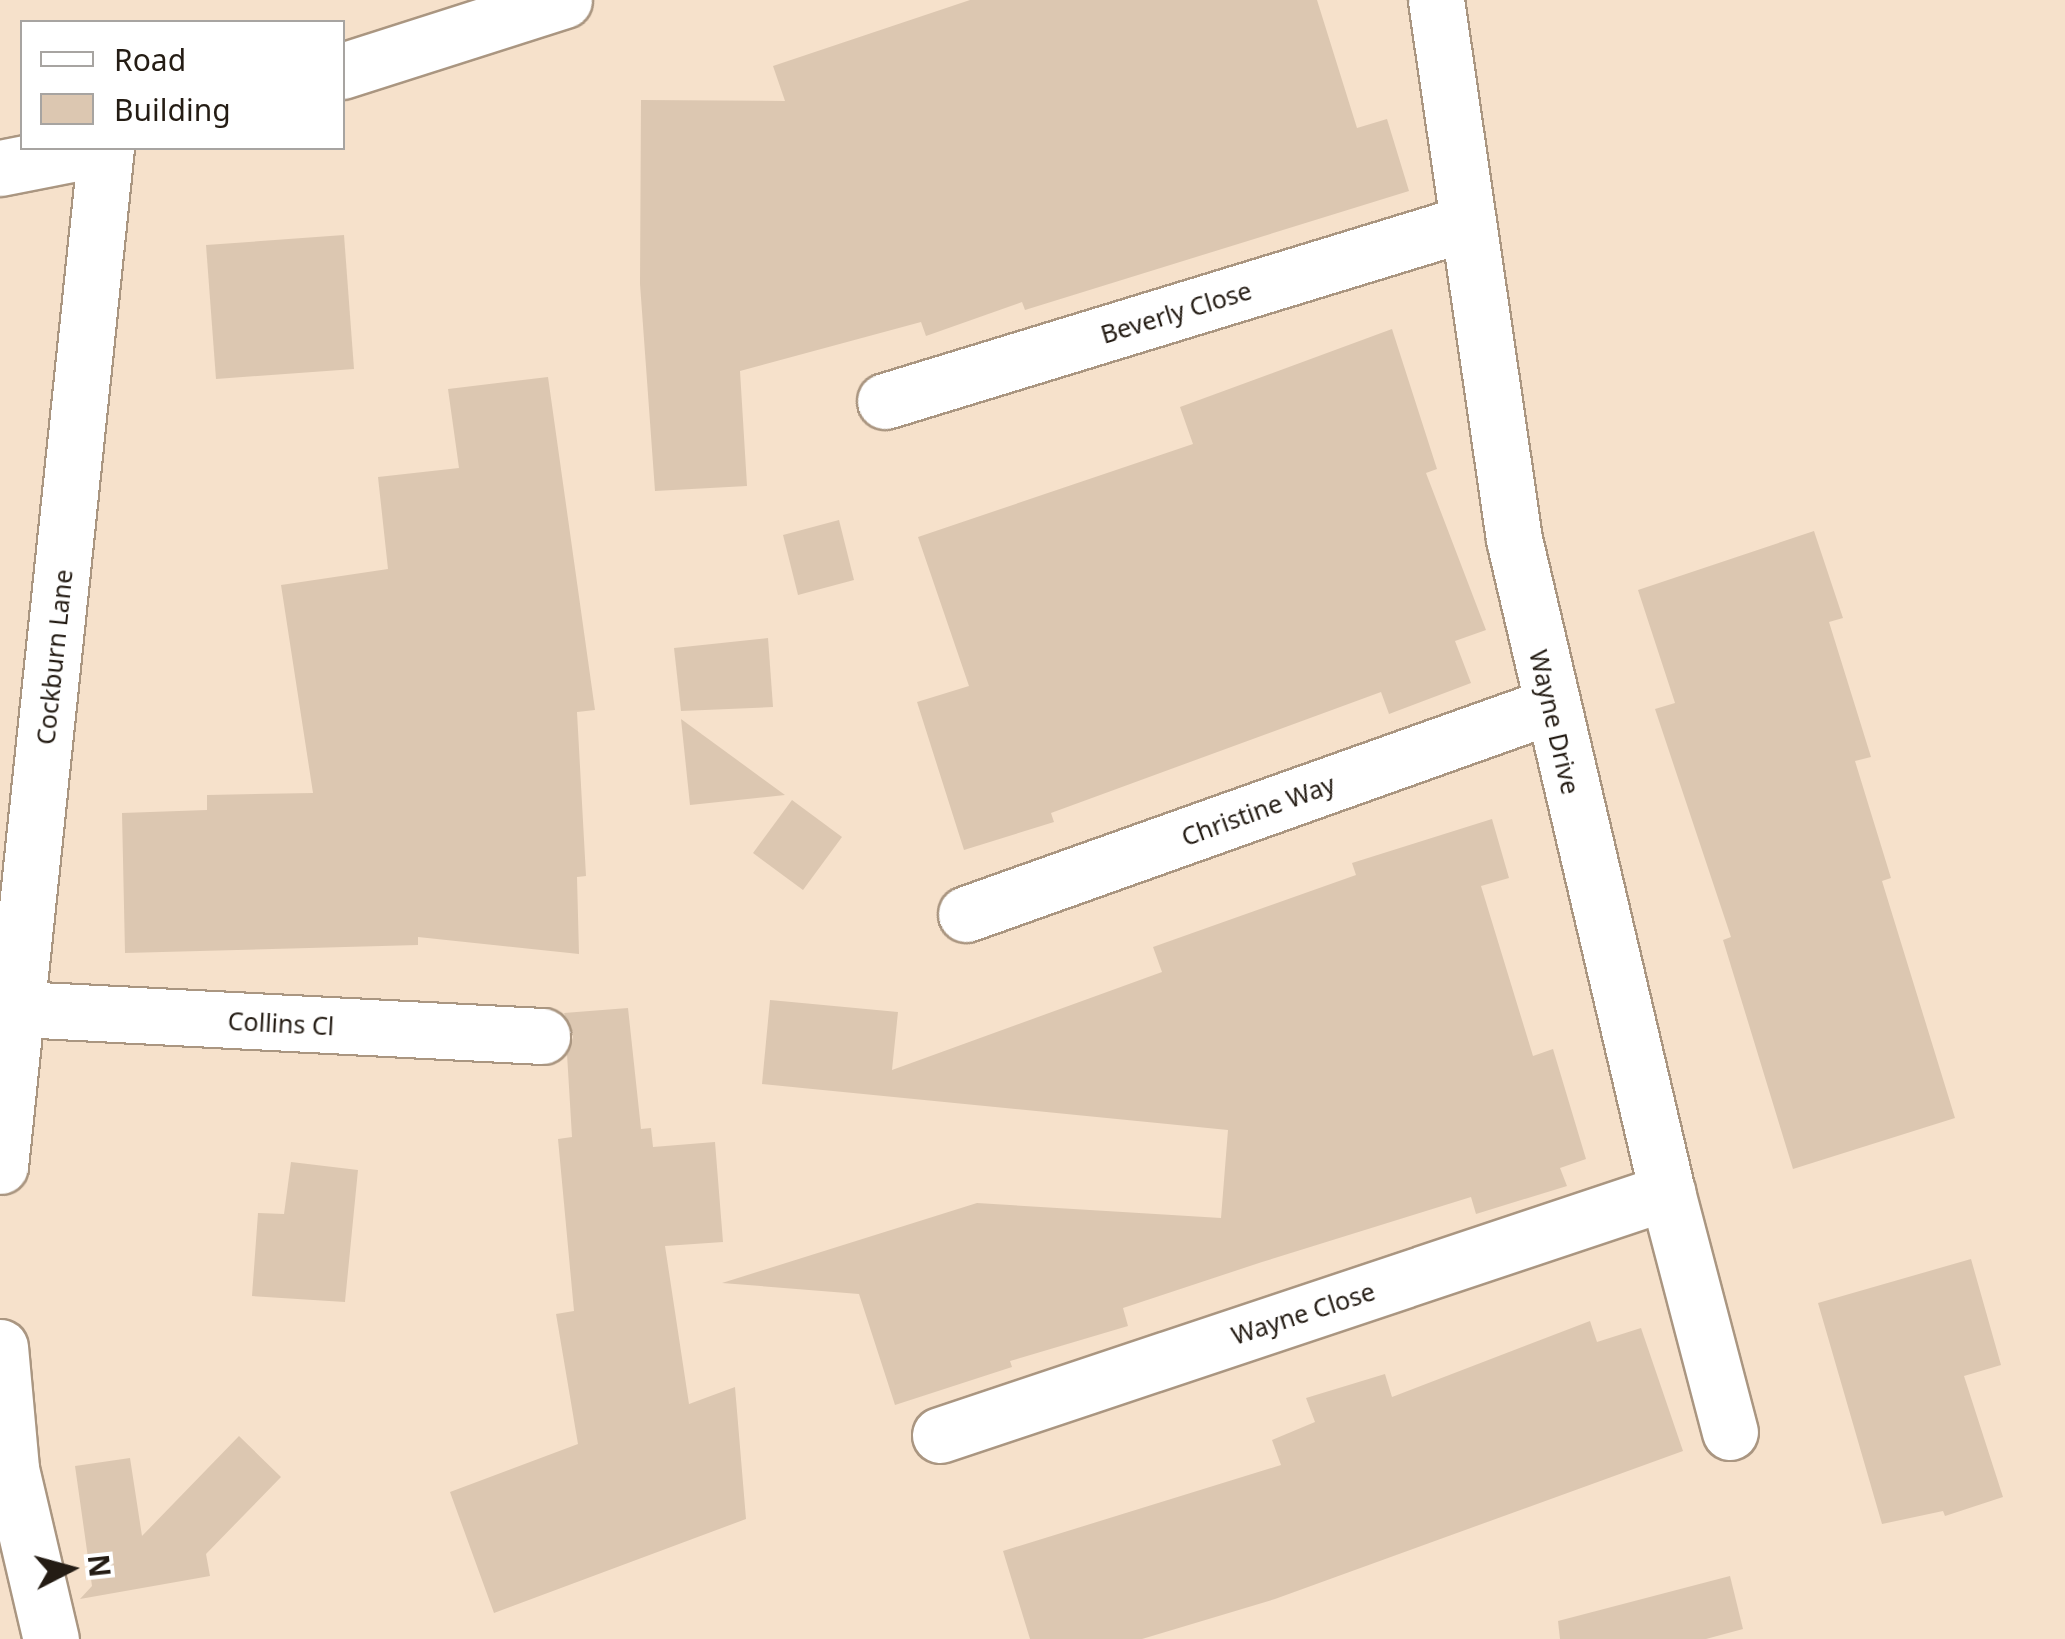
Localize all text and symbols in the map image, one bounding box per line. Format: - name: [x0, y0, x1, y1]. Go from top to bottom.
- legend: [20, 20, 345, 150]
- text: Road: [114, 39, 186, 80]
- text: Building: [114, 89, 231, 130]
- street label: Beverly Close: [1097, 275, 1255, 349]
- street label: Cockburn Lane: [30, 568, 78, 746]
- street label: Wayne Drive: [1524, 647, 1586, 797]
- street label: Christine Way: [1177, 768, 1339, 852]
- street label: Collins Cl: [227, 1005, 335, 1041]
- street label: Wayne Close: [1227, 1276, 1379, 1350]
- north arrow: [20, 1519, 120, 1619]
- text: N: [80, 1553, 120, 1579]

